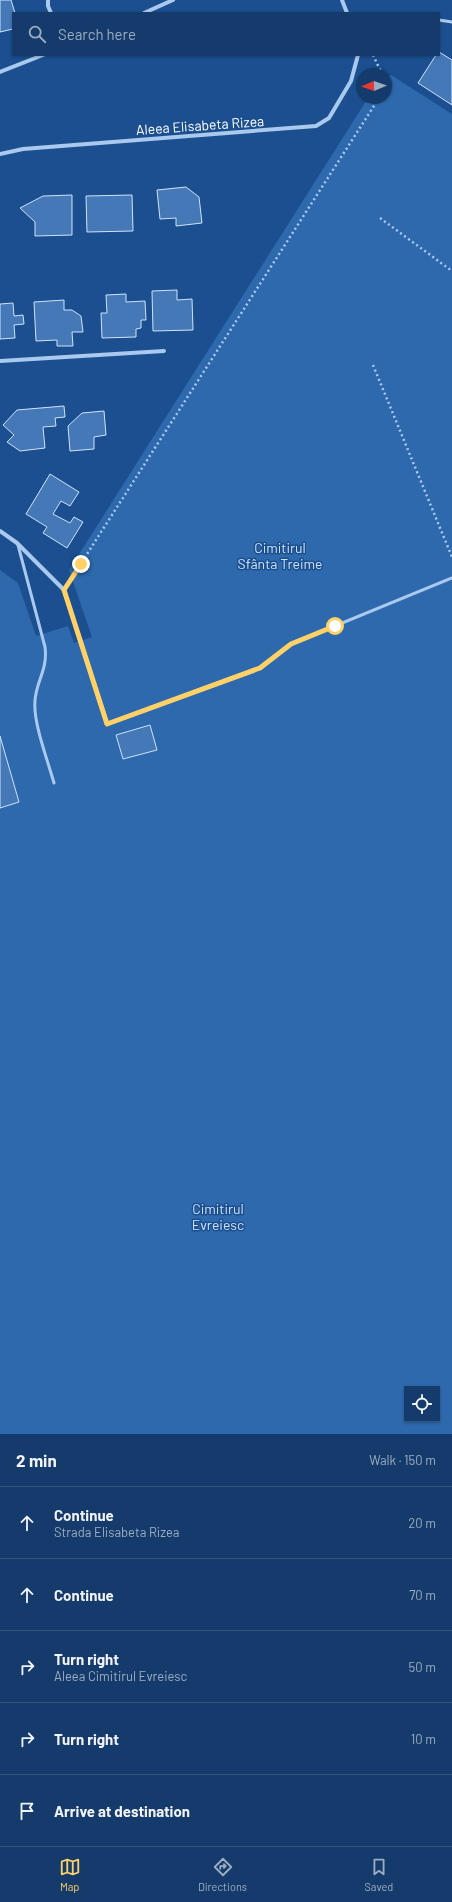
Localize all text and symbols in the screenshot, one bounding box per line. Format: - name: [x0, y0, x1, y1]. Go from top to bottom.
- search box: [12, 12, 440, 56]
- icon: search: [26, 23, 48, 45]
- text: Search here: [58, 25, 136, 43]
- north arrow: [356, 68, 392, 104]
- street label: Aleea Elisabeta Rizea: [135, 112, 265, 138]
- park label: Cimitirul Sfânta Treime: [238, 539, 322, 572]
- route end: [72, 555, 90, 573]
- route start: [326, 617, 344, 635]
- park label: Cimitirul Evreiesc: [192, 1200, 244, 1233]
- map controls: [404, 1386, 440, 1422]
- button: locate: [404, 1386, 440, 1422]
- text: 2 min: [16, 1450, 57, 1470]
- text: Walk · 150 m: [369, 1452, 436, 1468]
- text: Continue: [54, 1506, 114, 1524]
- icon: ahead: [16, 1512, 38, 1534]
- text: 20 m: [408, 1515, 436, 1531]
- text: Strada Elisabeta Rizea: [54, 1524, 179, 1540]
- icon: ahead: [16, 1584, 38, 1606]
- text: Continue: [54, 1586, 114, 1604]
- text: 70 m: [409, 1587, 436, 1603]
- text: Turn right: [54, 1650, 119, 1668]
- icon: right: [16, 1656, 38, 1678]
- text: 50 m: [409, 1659, 436, 1675]
- text: Aleea Cimitirul Evreiesc: [54, 1668, 187, 1684]
- icon: right: [16, 1728, 38, 1750]
- text: Turn right: [54, 1730, 119, 1748]
- text: 10 m: [411, 1731, 436, 1747]
- icon: arrive: [16, 1800, 38, 1822]
- text: Arrive at destination: [54, 1802, 190, 1820]
- tab: Map: [59, 1856, 81, 1893]
- tab: Directions: [198, 1856, 247, 1893]
- tab: Saved: [364, 1856, 393, 1893]

